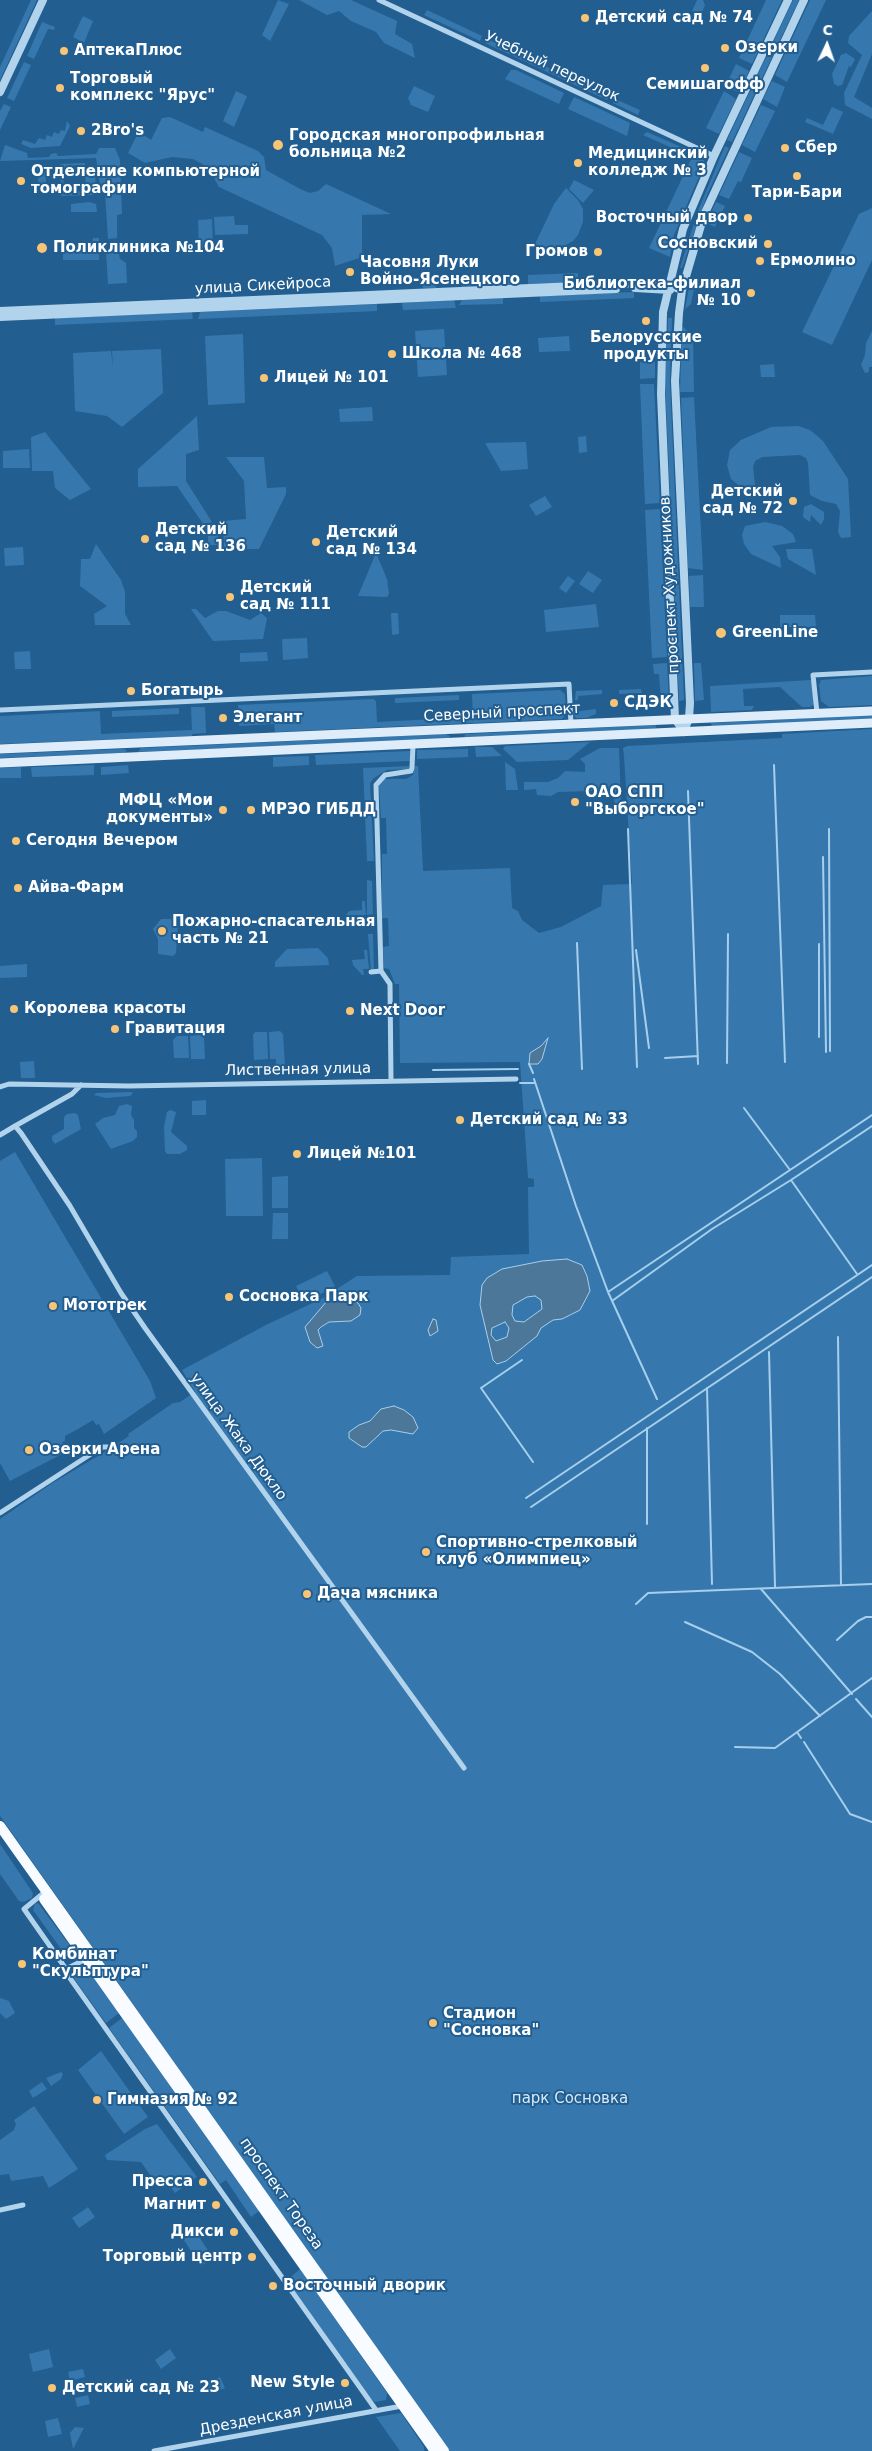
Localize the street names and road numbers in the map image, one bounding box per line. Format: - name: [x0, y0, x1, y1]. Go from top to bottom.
- street label: Учебный переулок: [482, 28, 622, 106]
- street label: улица Сикейроса: [194, 273, 332, 299]
- street label: проспект Художников: [656, 496, 684, 674]
- street label: Северный проспект: [423, 700, 581, 726]
- street label: Лиственная улица: [225, 1060, 371, 1080]
- street label: улица Жака Дюкло: [186, 1370, 290, 1504]
- street label: проспект Тореза: [236, 2135, 326, 2253]
- street label: Дрезденская улица: [198, 2392, 354, 2440]

